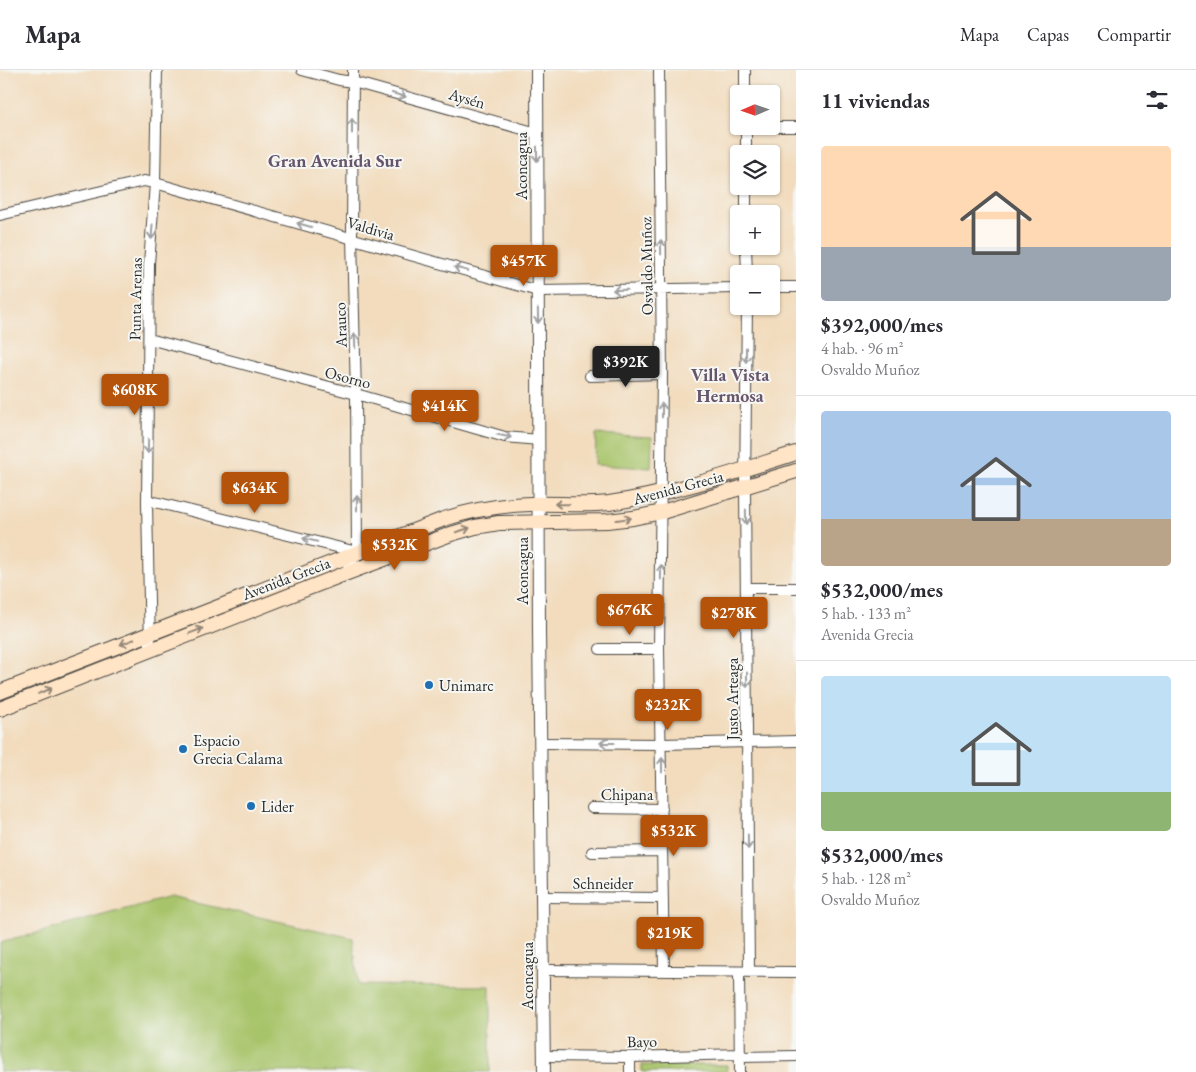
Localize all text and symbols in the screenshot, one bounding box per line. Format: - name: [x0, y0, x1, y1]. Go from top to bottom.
- text: Mapa: [25, 19, 81, 50]
- text: Mapa: [960, 23, 999, 46]
- text: Capas: [1027, 23, 1069, 46]
- text: Compartir: [1097, 23, 1171, 46]
- street label: Aysén: [445, 83, 488, 114]
- north arrow: [730, 85, 780, 135]
- map controls: [730, 85, 780, 315]
- icon: filters: [1143, 86, 1171, 114]
- text: 11 viviendas: [821, 87, 930, 114]
- one-way arrow: [391, 90, 407, 100]
- one-way arrow: [347, 118, 357, 134]
- street label: Aconcagua: [511, 131, 532, 201]
- one-way arrow: [532, 145, 542, 161]
- button: layers: [730, 145, 780, 195]
- district label: Gran Avenida Sur: [268, 149, 402, 172]
- icon: home: [951, 178, 1041, 268]
- button: +: [730, 205, 780, 255]
- street label: Valdivia: [345, 212, 398, 245]
- street label: Osvaldo Muñoz: [635, 217, 658, 315]
- one-way arrow: [297, 219, 313, 229]
- one-way arrow: [147, 223, 156, 239]
- one-way arrow: [656, 240, 666, 256]
- pin: $457K: [489, 244, 559, 287]
- text: $457K: [502, 250, 546, 271]
- street label: Punta Arenas: [124, 257, 147, 341]
- one-way arrow: [453, 264, 469, 274]
- button: −: [730, 265, 780, 315]
- one-way arrow: [612, 285, 628, 294]
- street label: Arauco: [329, 302, 352, 349]
- one-way arrow: [533, 308, 543, 324]
- text: $392,000/mes: [821, 311, 943, 338]
- one-way arrow: [350, 333, 360, 349]
- text: 4 hab. · 96 m²: [821, 338, 903, 359]
- pin: $392K: [591, 346, 661, 388]
- one-way arrow: [741, 346, 751, 363]
- text: $392K: [604, 351, 648, 372]
- text: Osvaldo Muñoz: [821, 359, 920, 380]
- street label: Osorno: [322, 361, 373, 394]
- district label: Villa Vista Hermosa: [691, 363, 769, 407]
- pin: $608K: [100, 374, 170, 416]
- text: $608K: [113, 379, 157, 400]
- pin: $414K: [410, 390, 480, 432]
- text: $414K: [423, 395, 467, 416]
- one-way arrow: [657, 402, 667, 418]
- one-way arrow: [496, 431, 512, 441]
- one-way arrow: [143, 438, 153, 454]
- icon: home: [951, 444, 1041, 534]
- street label: Avenida Grecia: [630, 465, 726, 510]
- pin: $634K: [220, 472, 290, 514]
- text: $634K: [233, 477, 277, 498]
- one-way arrow: [352, 495, 362, 512]
- one-way arrow: [554, 499, 570, 509]
- one-way arrow: [741, 509, 751, 525]
- one-way arrow: [616, 513, 632, 523]
- one-way arrow: [455, 525, 471, 535]
- pin: $532K: [360, 528, 430, 571]
- text: $532K: [373, 534, 417, 555]
- one-way arrow: [303, 535, 319, 544]
- street label: Aconcagua: [512, 536, 533, 606]
- street label: Avenida Grecia: [238, 552, 334, 605]
- one-way arrow: [656, 565, 665, 581]
- text: $532,000/mes: [821, 576, 943, 603]
- pin: $676K: [595, 594, 665, 636]
- pin: $278K: [699, 596, 769, 639]
- text: $676K: [608, 599, 652, 620]
- text: $278K: [712, 602, 756, 623]
- text: 5 hab. · 133 m²: [821, 603, 911, 624]
- text: Avenida Grecia: [821, 624, 914, 645]
- one-way arrow: [188, 626, 204, 635]
- one-way arrow: [119, 639, 134, 648]
- street label: Justo Arteaga: [722, 657, 743, 742]
- one-way arrow: [742, 672, 752, 688]
- place label: Unimarc: [439, 675, 494, 696]
- marker: Unimarc: [423, 679, 435, 691]
- one-way arrow: [37, 685, 52, 695]
- pin: $232K: [633, 688, 703, 731]
- text: $232K: [646, 694, 690, 715]
- icon: home: [951, 709, 1041, 799]
- place label: Espacio Grecia Calama: [193, 730, 284, 769]
- one-way arrow: [600, 738, 616, 748]
- marker: Espacio Grecia Calama: [177, 743, 189, 755]
- one-way arrow: [657, 757, 667, 774]
- street label: Chipana: [601, 784, 654, 805]
- place label: Lider: [261, 796, 295, 817]
- marker: Lider: [245, 800, 257, 812]
- pin: $532K: [639, 814, 709, 857]
- text: $532K: [652, 820, 696, 841]
- one-way arrow: [743, 834, 753, 850]
- text: $532,000/mes: [821, 841, 943, 868]
- text: 5 hab. · 128 m²: [821, 868, 911, 889]
- street label: Schneider: [573, 873, 634, 894]
- text: Osvaldo Muñoz: [821, 889, 920, 910]
- pin: $219K: [635, 916, 705, 959]
- text: $219K: [648, 922, 692, 943]
- street label: Aconcagua: [517, 941, 538, 1011]
- street label: Bayo: [627, 1031, 657, 1052]

